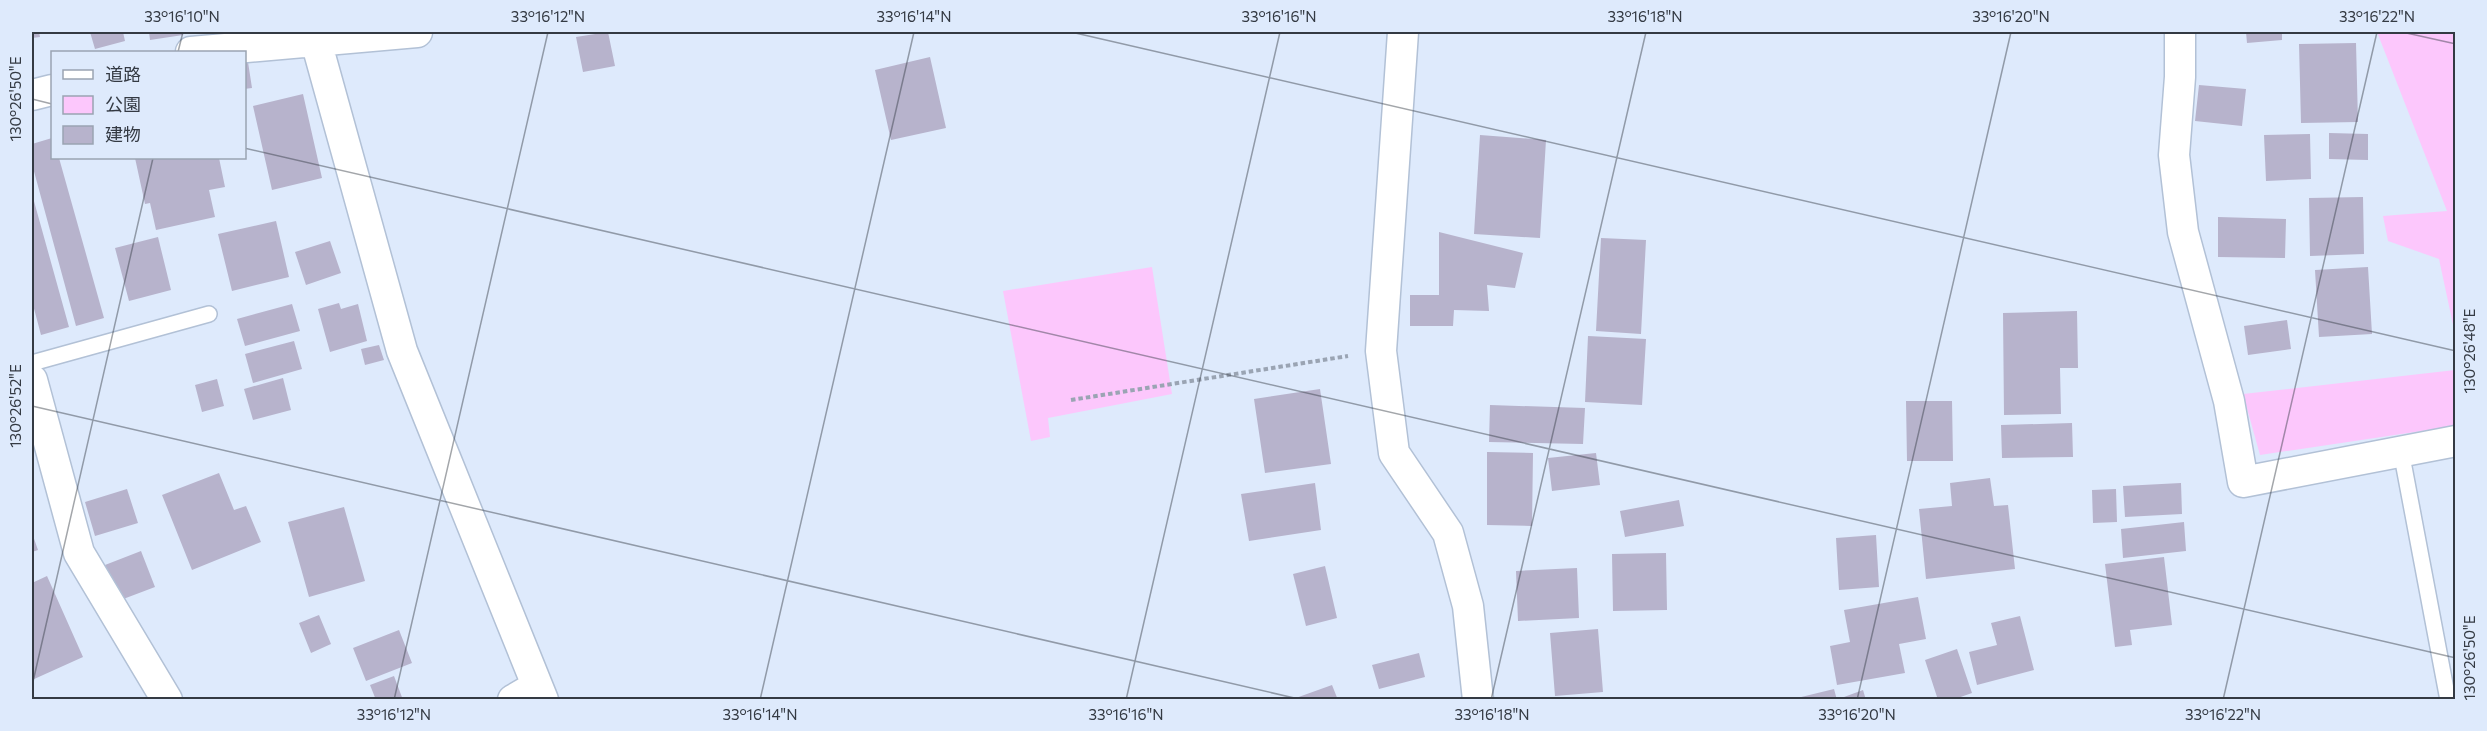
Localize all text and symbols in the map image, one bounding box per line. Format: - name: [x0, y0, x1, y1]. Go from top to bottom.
- text: 33°16'10"N: [144, 7, 220, 25]
- text: 33°16'12"N: [511, 7, 585, 25]
- text: 33°16'14"N: [877, 7, 951, 25]
- text: 33°16'16"N: [1241, 7, 1317, 25]
- text: 33°16'18"N: [1607, 7, 1683, 25]
- text: 33°16'20"N: [1972, 7, 2050, 25]
- text: 33°16'22"N: [2339, 7, 2415, 25]
- legend: [51, 51, 246, 159]
- text: 130°26'50"E: [6, 56, 24, 142]
- text: 道路: [105, 63, 141, 85]
- text: 公園: [105, 93, 141, 115]
- text: 建物: [105, 123, 141, 145]
- text: 130°26'48"E: [2460, 309, 2478, 393]
- text: 130°26'52"E: [6, 364, 24, 448]
- text: 130°26'50"E: [2460, 615, 2478, 701]
- text: 33°16'12"N: [357, 705, 431, 723]
- text: 33°16'14"N: [723, 705, 797, 723]
- text: 33°16'16"N: [1088, 705, 1164, 723]
- text: 33°16'18"N: [1454, 705, 1530, 723]
- text: 33°16'20"N: [1818, 705, 1896, 723]
- text: 33°16'22"N: [2185, 705, 2261, 723]

